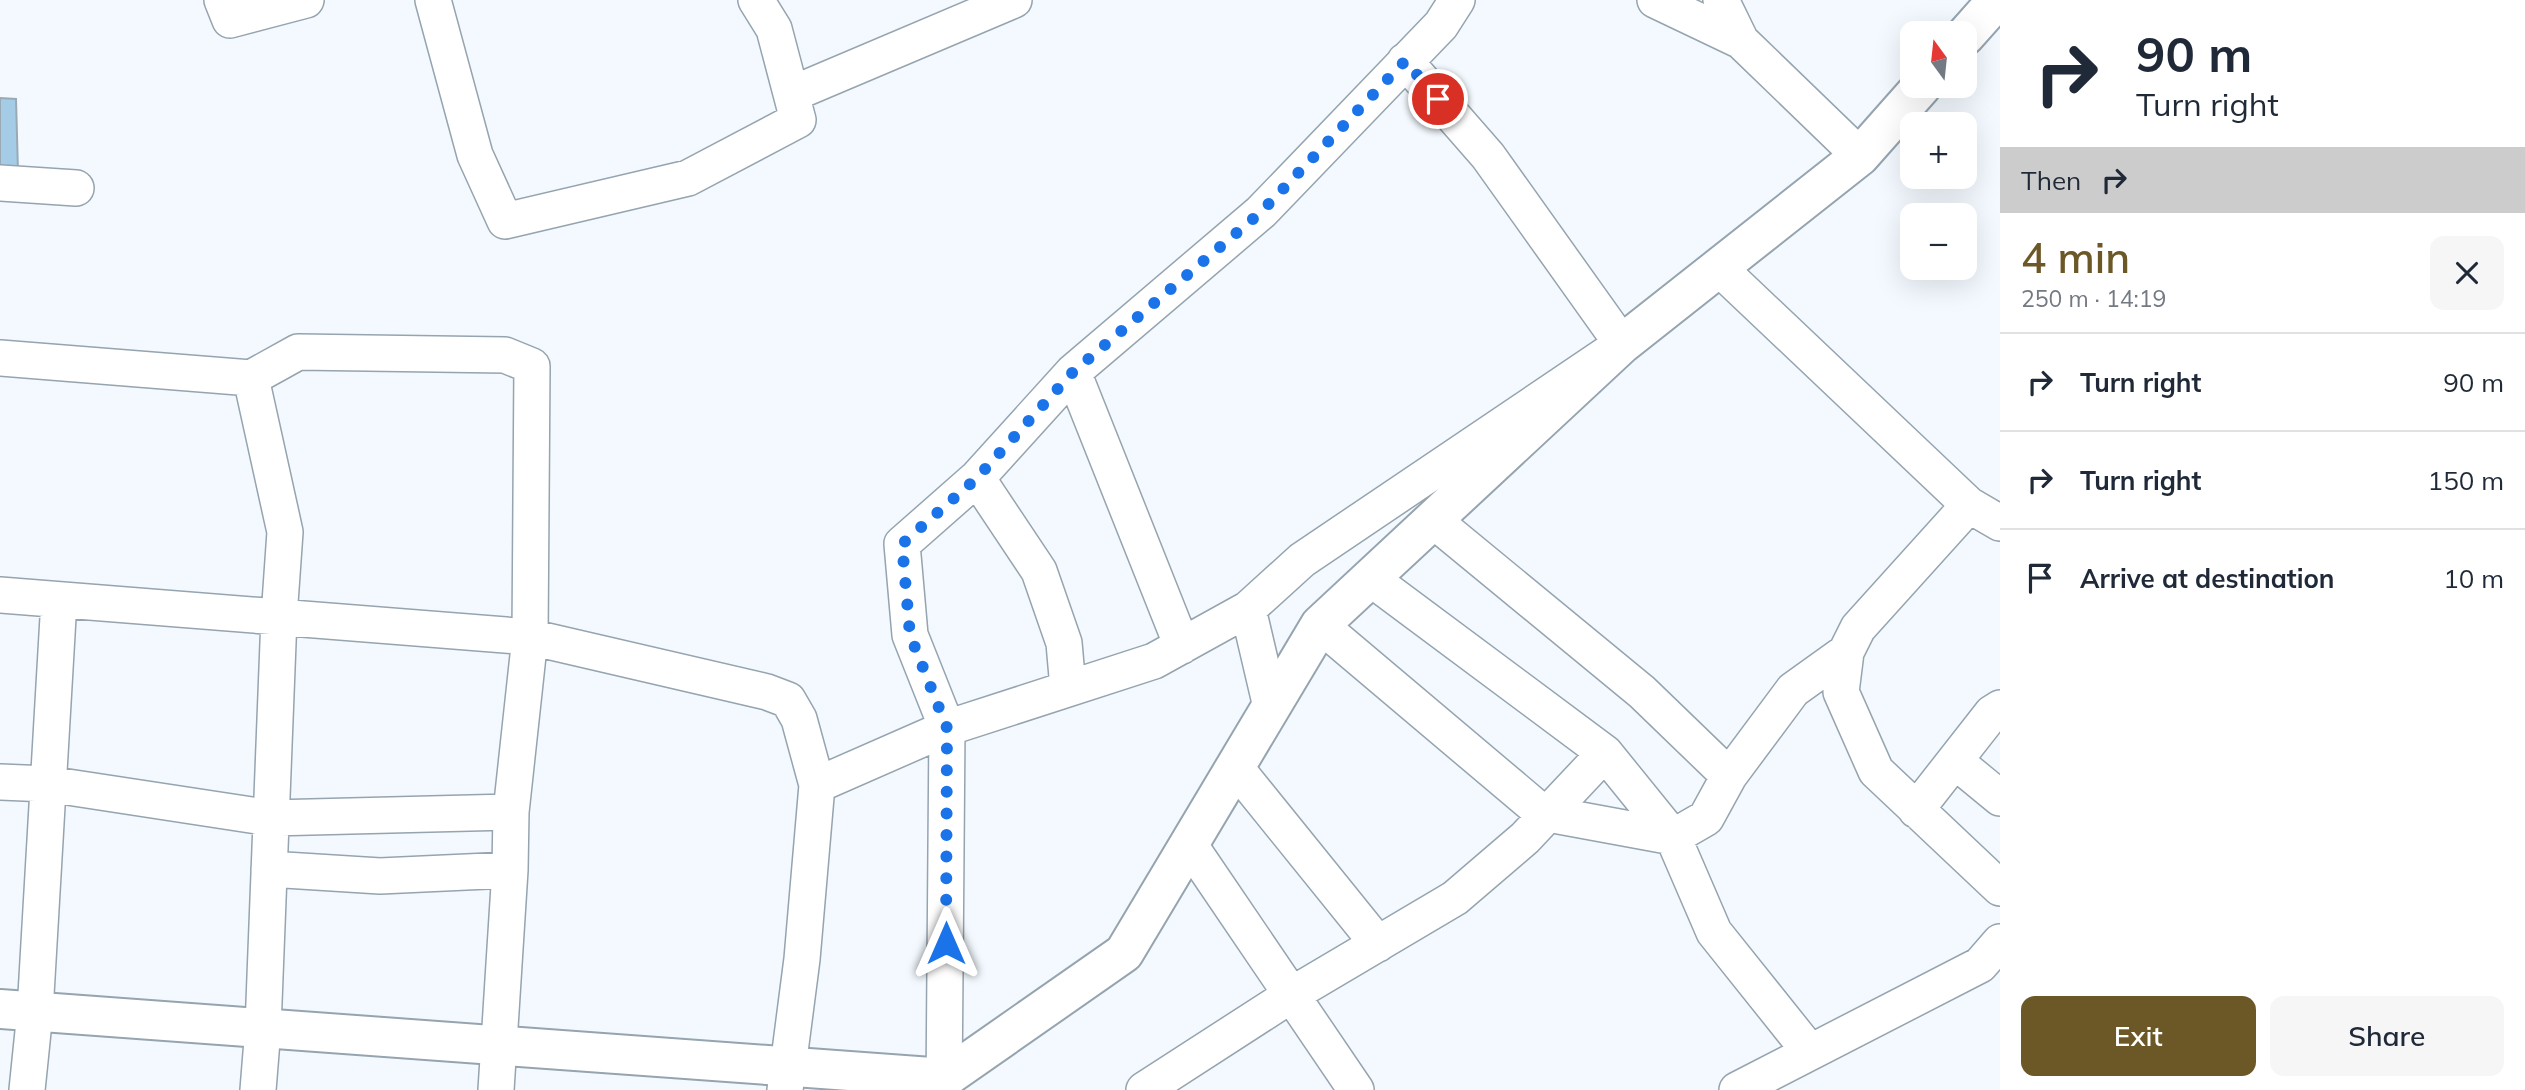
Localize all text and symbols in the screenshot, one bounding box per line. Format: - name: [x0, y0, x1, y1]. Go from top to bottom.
- north arrow: [1900, 21, 1978, 98]
- map controls: [1900, 21, 1977, 280]
- text: 90 m: [2136, 23, 2252, 84]
- icon: right: [2021, 28, 2112, 119]
- pin: [1408, 69, 1468, 129]
- icon: arrive: [1419, 80, 1457, 118]
- text: Turn right: [2136, 84, 2279, 124]
- button: +: [1900, 112, 1977, 189]
- icon: right: [2095, 161, 2133, 199]
- text: Then: [2021, 164, 2081, 197]
- button: −: [1900, 203, 1977, 280]
- text: 4 min: [2021, 231, 2130, 284]
- button: close: [2430, 236, 2504, 310]
- text: 250 m · 14:19: [2021, 284, 2166, 313]
- icon: right: [2021, 363, 2059, 401]
- text: Turn right: [2080, 366, 2201, 399]
- text: 90 m: [2443, 366, 2504, 399]
- icon: right: [2021, 461, 2059, 499]
- text: Turn right: [2080, 464, 2201, 497]
- text: 150 m: [2428, 464, 2504, 497]
- icon: arrive: [2021, 559, 2059, 597]
- text: Arrive at destination: [2080, 562, 2335, 595]
- text: 10 m: [2443, 562, 2504, 595]
- position arrow: [909, 906, 983, 980]
- button: Exit: [2021, 996, 2256, 1076]
- button: Share: [2270, 996, 2504, 1076]

